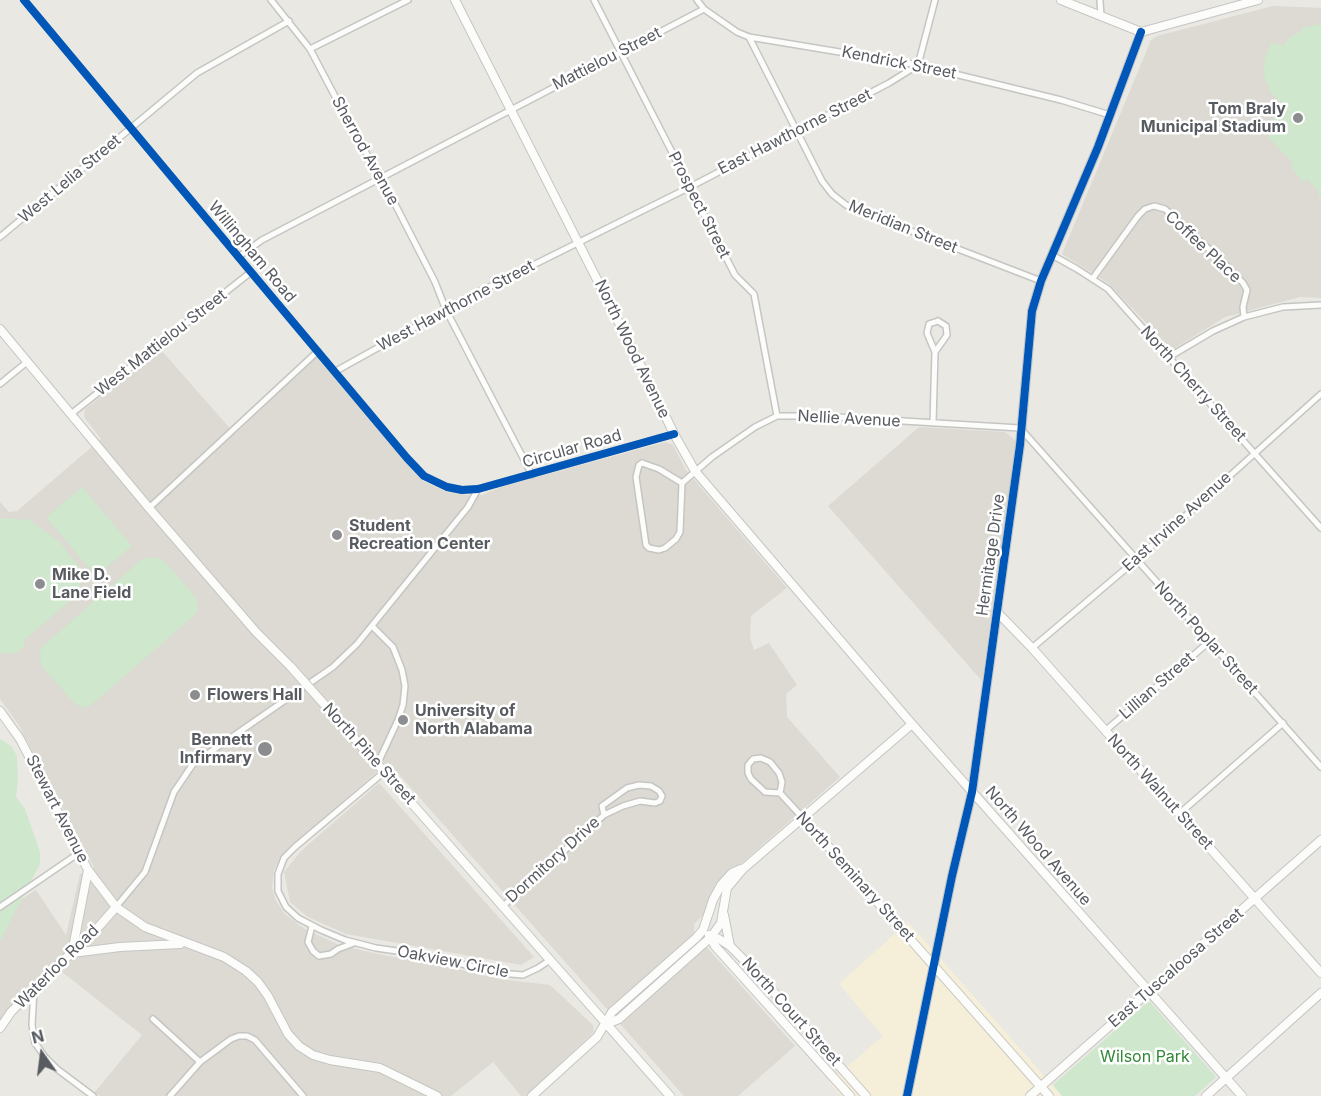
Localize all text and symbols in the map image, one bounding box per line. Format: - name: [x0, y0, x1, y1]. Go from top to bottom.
- street label: Mattielou Street: [549, 23, 665, 95]
- street label: Kendrick Street: [840, 42, 958, 84]
- street label: East Hawthorne Street: [715, 85, 875, 179]
- street label: Sherrod Avenue: [327, 93, 403, 209]
- place label: Tom Braly Municipal Stadium: [1141, 99, 1286, 137]
- marker: Tom Braly Municipal Stadium: [1291, 111, 1305, 125]
- street label: West Lelia Street: [15, 131, 125, 227]
- street label: Prospect Street: [664, 148, 734, 262]
- street label: Meridian Street: [846, 196, 960, 258]
- street label: Willingham Road: [204, 198, 300, 306]
- street label: Coffee Place: [1161, 207, 1245, 287]
- street label: West Hawthorne Street: [374, 256, 538, 356]
- street label: North Wood Avenue: [590, 277, 674, 421]
- street label: West Mattielou Street: [91, 286, 231, 400]
- street label: North Cherry Street: [1136, 322, 1250, 446]
- street label: Nellie Avenue: [797, 407, 901, 431]
- street label: Circular Road: [520, 426, 624, 472]
- street label: East Irvine Avenue: [1119, 468, 1235, 576]
- street label: Hermitage Drive: [973, 493, 1009, 617]
- place label: Student Recreation Center: [349, 516, 490, 554]
- marker: Student Recreation Center: [330, 528, 344, 542]
- place label: Mike D. Lane Field: [52, 565, 131, 603]
- marker: Mike D. Lane Field: [33, 577, 47, 591]
- street label: North Poplar Street: [1150, 578, 1262, 698]
- street label: Lillian Street: [1116, 648, 1198, 724]
- place label: Flowers Hall: [207, 685, 302, 705]
- marker: Flowers Hall: [188, 688, 202, 702]
- street label: North Pine Street: [318, 699, 420, 809]
- place label: University of North Alabama: [415, 701, 532, 739]
- marker: University of North Alabama: [396, 713, 410, 727]
- place label: Bennett Infirmary: [180, 730, 252, 768]
- street label: North Walnut Street: [1103, 730, 1217, 854]
- marker: Bennett Infirmary: [256, 740, 274, 758]
- street label: Stewart Avenue: [22, 752, 92, 866]
- street label: North Wood Avenue: [981, 782, 1095, 910]
- street label: North Seminary Street: [792, 808, 918, 946]
- street label: Dormitory Drive: [502, 813, 604, 907]
- street label: East Tuscaloosa Street: [1105, 904, 1247, 1032]
- street label: Waterloo Road: [11, 921, 103, 1013]
- street label: Oakview Circle: [396, 942, 510, 982]
- street label: North Court Street: [737, 954, 845, 1070]
- north arrow: [12, 1024, 72, 1084]
- text: N: [29, 1025, 46, 1048]
- park label: Wilson Park: [1100, 1047, 1190, 1067]

